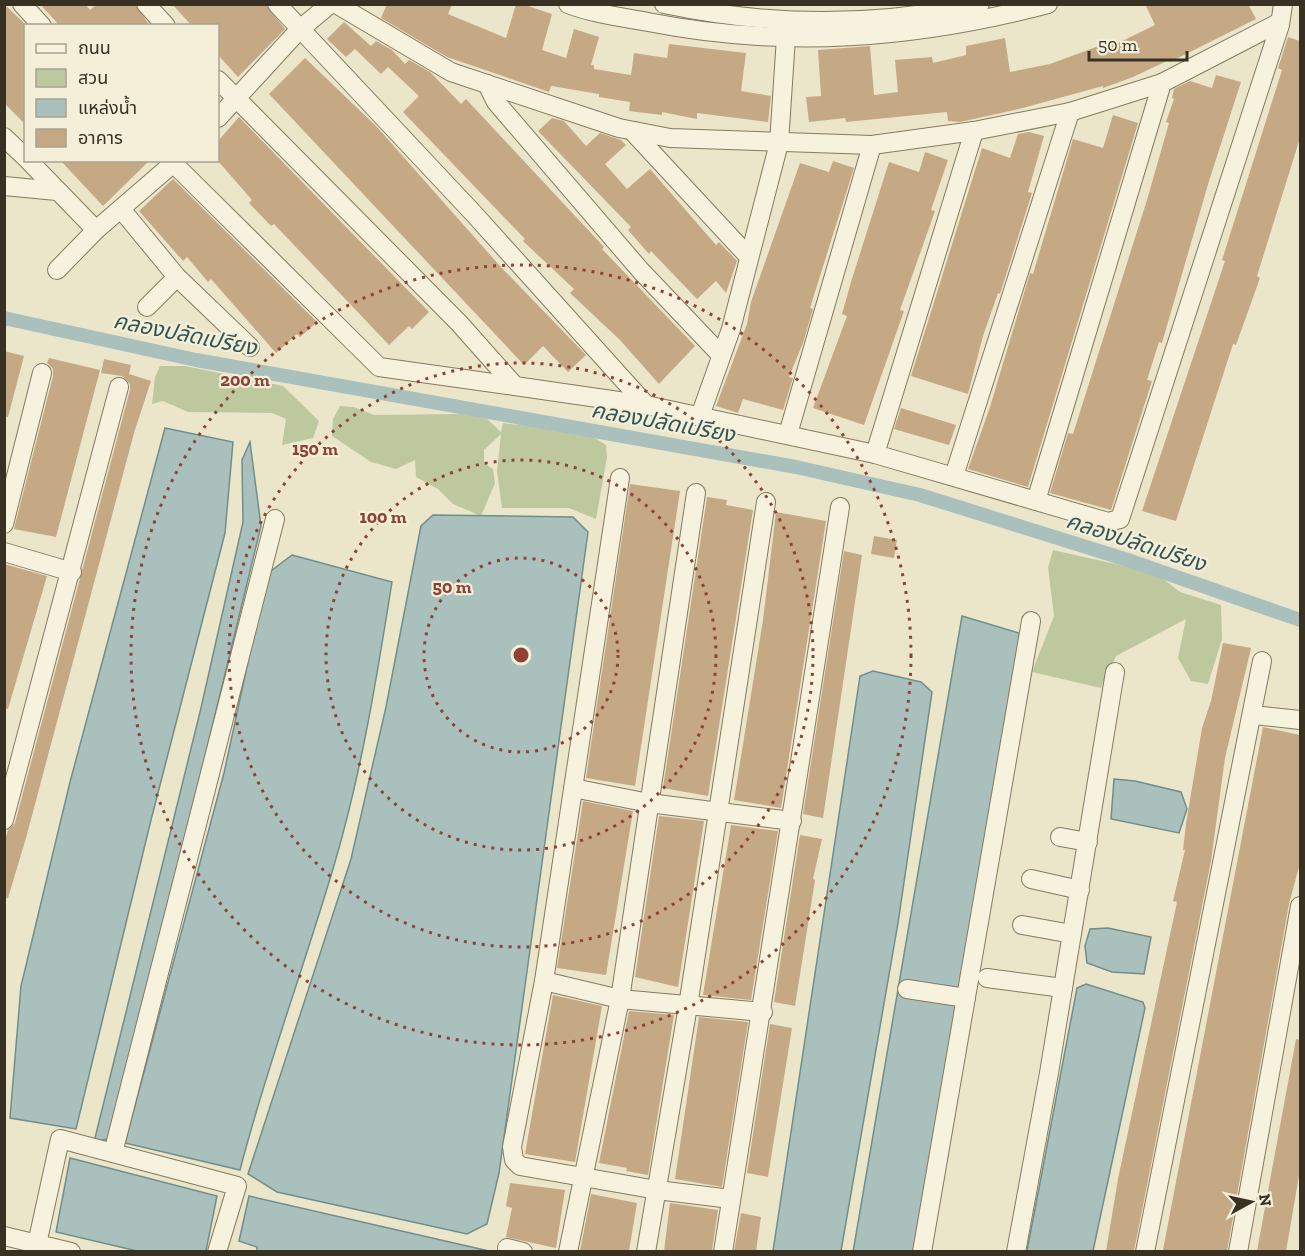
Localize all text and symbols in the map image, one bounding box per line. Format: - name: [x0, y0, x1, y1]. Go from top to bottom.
- legend: [24, 24, 219, 162]
- scale bar: [1089, 24, 1186, 62]
- text: 50 m: [1098, 34, 1138, 56]
- text: ถนน: [78, 37, 111, 59]
- text: สวน: [78, 67, 108, 89]
- text: แหล่งน้ำ: [78, 95, 137, 119]
- text: อาคาร: [78, 127, 123, 149]
- water label: คลองปลัดเปรียง: [111, 307, 260, 361]
- text: 200 m: [220, 369, 270, 391]
- water label: คลองปลัดเปรียง: [589, 396, 738, 448]
- text: 150 m: [292, 438, 338, 460]
- text: 100 m: [359, 506, 407, 528]
- water label: คลองปลัดเปรียง: [1063, 507, 1210, 578]
- text: 50 m: [433, 576, 472, 598]
- centre of rings: [511, 645, 531, 665]
- north arrow: [1221, 1172, 1281, 1232]
- text: N: [1255, 1193, 1276, 1207]

